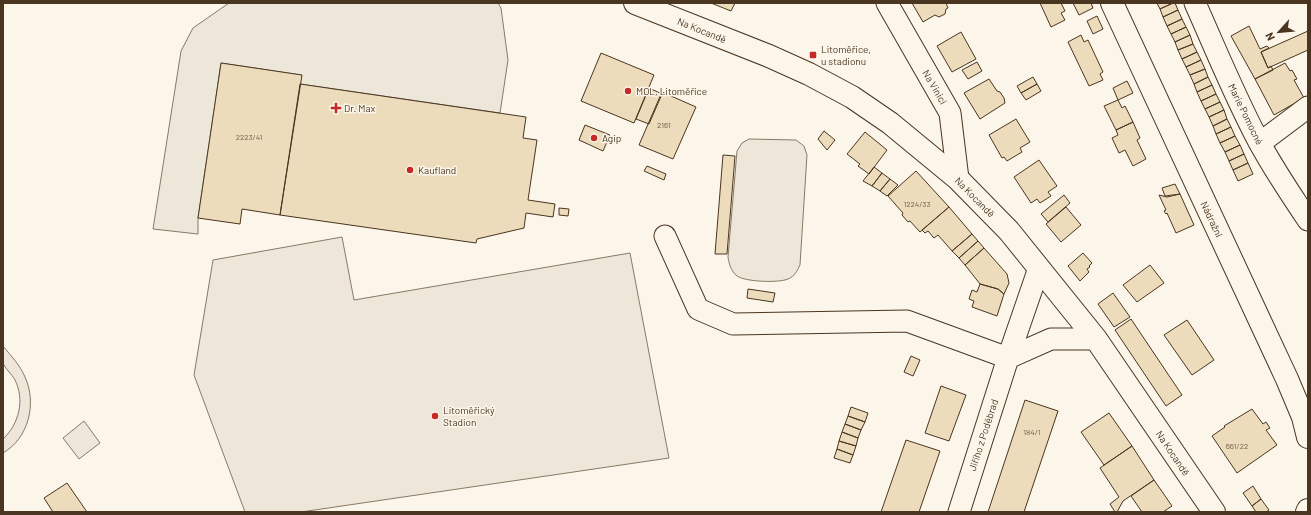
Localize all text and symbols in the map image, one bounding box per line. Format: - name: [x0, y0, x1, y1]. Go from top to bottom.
- north arrow: [1259, 12, 1299, 52]
- street label: Na Kocandě: [676, 15, 728, 45]
- text: N: [1262, 31, 1277, 43]
- place label: Litoměřice, u stadionu: [821, 43, 871, 67]
- marker: Litoměřice, u stadionu: [808, 50, 818, 60]
- street label: Na Vinici: [920, 68, 950, 106]
- street label: Marie Pomocné: [1226, 81, 1266, 147]
- place label: MOL, Litoměřice: [636, 85, 707, 97]
- marker: MOL, Litoměřice: [623, 86, 633, 96]
- place label: Dr. Max: [344, 102, 376, 114]
- marker: Dr. Max: [331, 103, 341, 113]
- house number: 2161: [657, 120, 671, 130]
- house number: 2223/41: [236, 132, 263, 142]
- place label: Agip: [602, 132, 621, 144]
- marker: Agip: [589, 133, 599, 143]
- place label: Kaufland: [418, 164, 456, 176]
- marker: Kaufland: [405, 165, 415, 175]
- street label: Na Kocandě: [952, 174, 998, 220]
- house number: 1224/33: [903, 199, 931, 209]
- street label: Nádražní: [1199, 199, 1225, 239]
- street label: Jiřího z Poděbrad: [966, 398, 1000, 472]
- place label: Litoměřický Stadion: [443, 404, 495, 428]
- marker: Litoměřický Stadion: [430, 411, 440, 421]
- house number: 184/1: [1023, 427, 1041, 437]
- street label: Na Kocandě: [1154, 428, 1192, 478]
- house number: 661/22: [1226, 441, 1248, 451]

